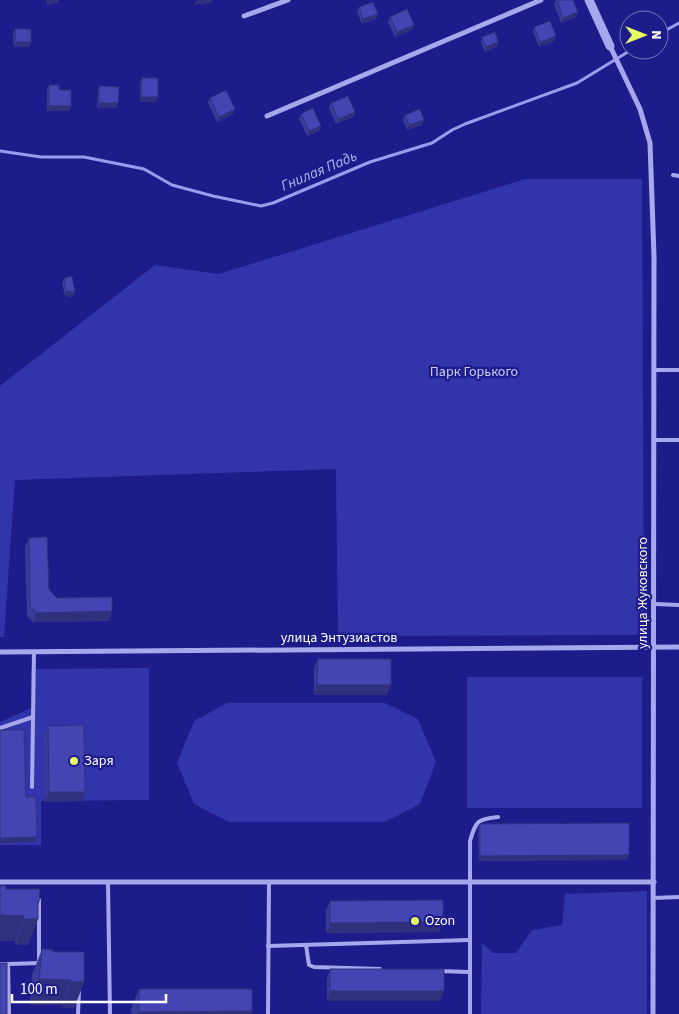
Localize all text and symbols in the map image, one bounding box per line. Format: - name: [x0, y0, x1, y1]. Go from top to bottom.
- north arrow: [619, 10, 669, 60]
- text: N: [646, 30, 666, 40]
- water label: Гнилая Падь: [278, 145, 361, 197]
- park label: Парк Горького: [430, 362, 518, 382]
- street label: улица Жуковского: [633, 537, 653, 649]
- street label: улица Энтузиастов: [281, 628, 397, 648]
- place label: Заря: [84, 751, 114, 771]
- marker: Заря: [68, 755, 80, 767]
- place label: Ozon: [425, 911, 455, 931]
- marker: Ozon: [409, 915, 421, 927]
- scale bar: [12, 972, 166, 1004]
- text: 100 m: [20, 979, 58, 1000]

